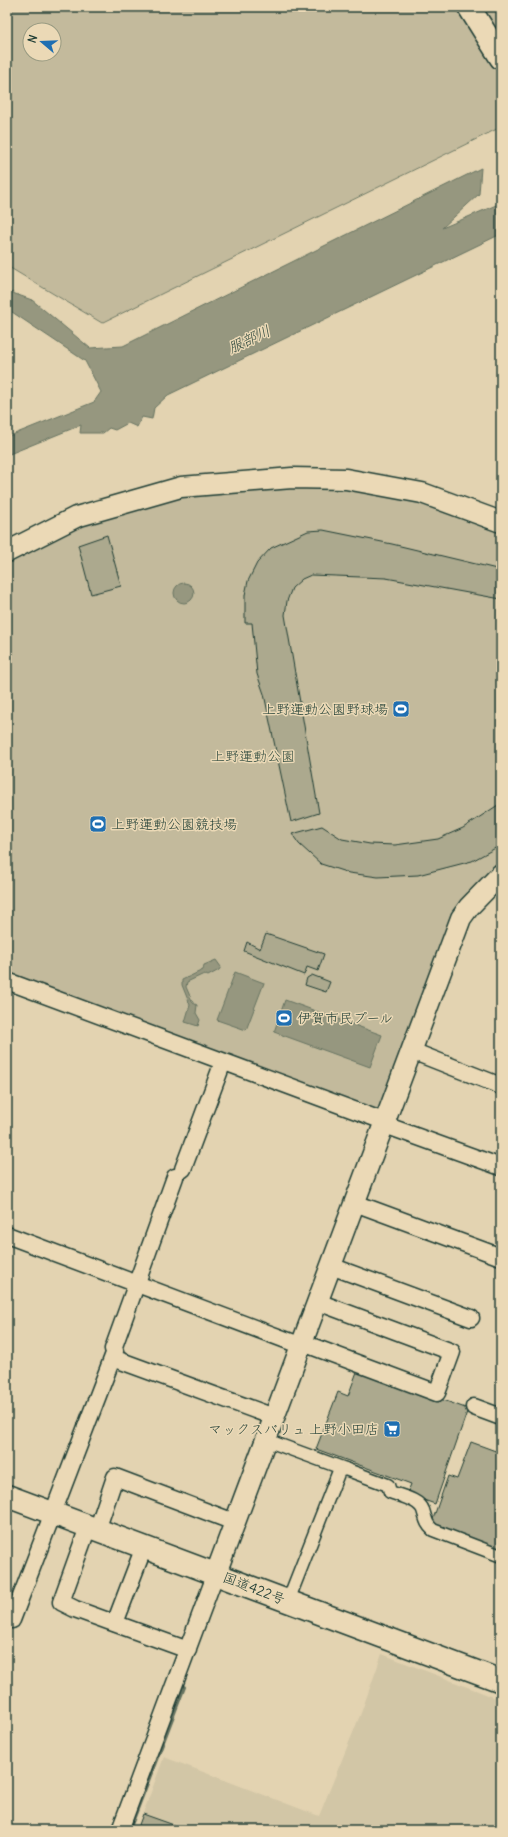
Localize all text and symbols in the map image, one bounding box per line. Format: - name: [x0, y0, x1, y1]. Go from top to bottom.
- north arrow: [22, 22, 62, 62]
- text: N: [25, 33, 40, 45]
- water label: 服部川: [225, 321, 273, 357]
- sports icon: 上野運動公園野球場: [391, 699, 411, 719]
- place label: 上野運動公園野球場: [262, 700, 388, 718]
- park label: 上野運動公園: [211, 747, 295, 765]
- sports icon: 上野運動公園競技場: [88, 814, 108, 834]
- place label: 上野運動公園競技場: [111, 815, 237, 833]
- sports icon: 伊賀市民プール: [274, 1008, 294, 1028]
- place label: 伊賀市民プール: [297, 1009, 393, 1027]
- supermarket icon: マックスバリュ 上野小田店: [382, 1419, 402, 1439]
- place label: マックスバリュ 上野小田店: [208, 1420, 379, 1438]
- street label: 国道422号: [220, 1568, 288, 1608]

